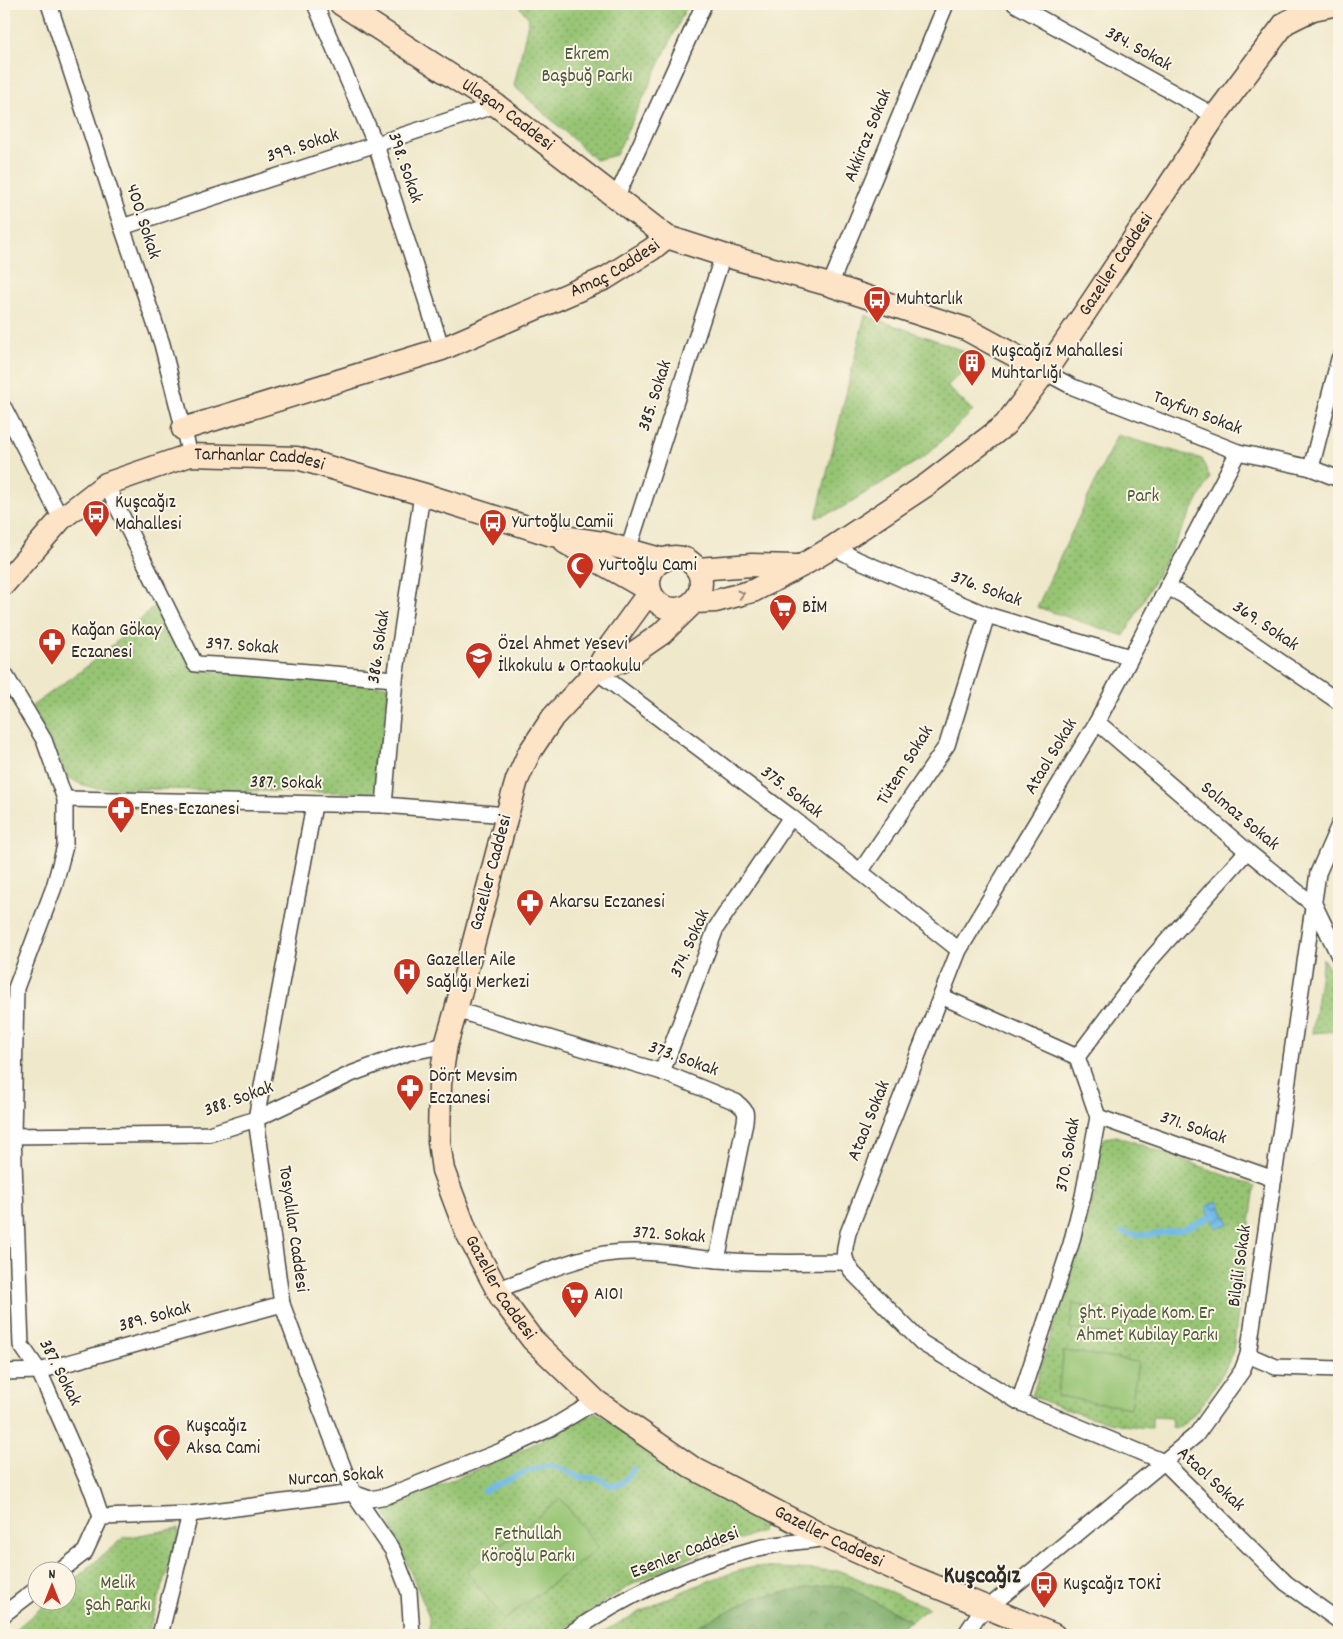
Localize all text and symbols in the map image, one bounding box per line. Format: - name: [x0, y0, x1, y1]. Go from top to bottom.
- street label: 384. Sokak: [1100, 21, 1177, 80]
- park label: Ekrem Başbuğ Parkı: [541, 42, 633, 91]
- street label: Ulaşan Caddesi: [456, 72, 560, 158]
- street label: Akkiraz Sokak: [838, 85, 900, 187]
- street label: 399. Sokak: [263, 123, 343, 171]
- street label: 398. Sokak: [379, 129, 429, 207]
- street label: 400. Sokak: [117, 181, 167, 263]
- street label: Gazeller Caddesi: [1072, 207, 1161, 322]
- street label: Amaç Caddesi: [566, 233, 667, 305]
- bus stop icon: Muhtarlık: [862, 285, 892, 324]
- place label: Muhtarlık: [896, 287, 963, 314]
- place label: Kuşcağız Mahallesi Muhtarlığı: [991, 339, 1123, 388]
- building icon: Kuşcağız Mahallesi Muhtarlığı: [957, 348, 987, 387]
- street label: 385. Sokak: [632, 357, 680, 435]
- street label: Tayfun Sokak: [1148, 385, 1246, 443]
- street label: Tarhanlar Caddesi: [194, 442, 328, 479]
- park label: Park: [1127, 484, 1159, 511]
- place label: Kuşcağız Mahallesi: [115, 490, 182, 539]
- bus stop icon: Kuşcağız Mahallesi: [81, 499, 111, 538]
- bus stop icon: Yurtoğlu Camii: [478, 508, 508, 547]
- place label: Yurtoğlu Camii: [512, 510, 614, 537]
- mosque icon: Yurtoğlu Cami: [565, 551, 595, 590]
- place label: Yurtoğlu Cami: [599, 553, 697, 580]
- street label: 376. Sokak: [947, 565, 1026, 615]
- one-way arrow: [737, 590, 745, 600]
- supermarket icon: BİM: [768, 593, 798, 632]
- place label: BİM: [802, 595, 827, 622]
- street label: 369. Sokak: [1226, 595, 1304, 659]
- street label: 386. Sokak: [361, 608, 399, 686]
- place label: Kağan Gökay Eczanesi: [71, 618, 162, 667]
- pharmacy icon: Kağan Gökay Eczanesi: [37, 627, 67, 666]
- street label: 397. Sokak: [205, 631, 280, 663]
- place label: Özel Ahmet Yesevi İlkokulu & Ortaokulu: [498, 632, 641, 681]
- school or university icon: Özel Ahmet Yesevi İlkokulu & Ortaokulu: [464, 641, 494, 680]
- street label: Ataol Sokak: [1019, 713, 1086, 800]
- street label: Tütem Sokak: [871, 721, 941, 811]
- street label: 375. Sokak: [754, 760, 828, 826]
- street label: 387. Sokak: [250, 770, 323, 798]
- street label: Solmaz Sokak: [1193, 776, 1285, 858]
- pharmacy icon: Enes Eczanesi: [106, 795, 136, 834]
- place label: Enes Eczanesi: [140, 797, 240, 824]
- street label: Gazeller Caddesi: [464, 812, 521, 934]
- pharmacy icon: Akarsu Eczanesi: [515, 888, 545, 927]
- place label: Akarsu Eczanesi: [549, 890, 665, 917]
- street label: 374. Sokak: [664, 905, 718, 983]
- place label: Gazeller Aile Sağlığı Merkezi: [426, 948, 530, 997]
- hospital icon: Gazeller Aile Sağlığı Merkezi: [392, 957, 422, 996]
- street label: 373. Sokak: [644, 1035, 722, 1085]
- place label: Dört Mevsim Eczanesi: [429, 1064, 518, 1113]
- pharmacy icon: Dört Mevsim Eczanesi: [395, 1073, 425, 1112]
- street label: 388. Sokak: [200, 1075, 278, 1125]
- street label: Ataol Sokak: [842, 1076, 899, 1165]
- street label: 371. Sokak: [1156, 1105, 1230, 1153]
- street label: 370. Sokak: [1049, 1116, 1089, 1194]
- street label: Tosyalılar Caddesi: [270, 1164, 314, 1295]
- street label: 372. Sokak: [632, 1220, 706, 1252]
- street label: Bilgili Sokak: [1222, 1223, 1260, 1309]
- street label: Gazeller Caddesi: [457, 1231, 542, 1347]
- supermarket icon: A101: [560, 1280, 590, 1319]
- place label: A101: [594, 1282, 623, 1309]
- street label: 389. Sokak: [116, 1295, 194, 1341]
- park label: Şht. Piyade Kom. Er Ahmet Kubilay Parkı: [1076, 1301, 1218, 1350]
- street label: 387. Sokak: [31, 1335, 88, 1411]
- place label: Kuşcağız Aksa Cami: [186, 1414, 261, 1463]
- mosque icon: Kuşcağız Aksa Cami: [152, 1423, 182, 1462]
- street label: Ataol Sokak: [1170, 1441, 1250, 1519]
- street label: Nurcan Sokak: [287, 1461, 385, 1495]
- street label: Gazeller Caddesi: [769, 1499, 888, 1576]
- street label: Esenler Caddesi: [627, 1521, 744, 1587]
- park label: Fethullah Köroğlu Parkı: [481, 1522, 575, 1571]
- district label: Kuşcağız: [944, 1560, 1021, 1594]
- north arrow: [28, 1562, 78, 1612]
- text: N: [49, 1565, 56, 1585]
- bus stop icon: Kuşcağız TOKİ: [1029, 1570, 1059, 1609]
- park label: Melik Şah Parkı: [85, 1571, 151, 1620]
- place label: Kuşcağız TOKİ: [1063, 1572, 1161, 1599]

